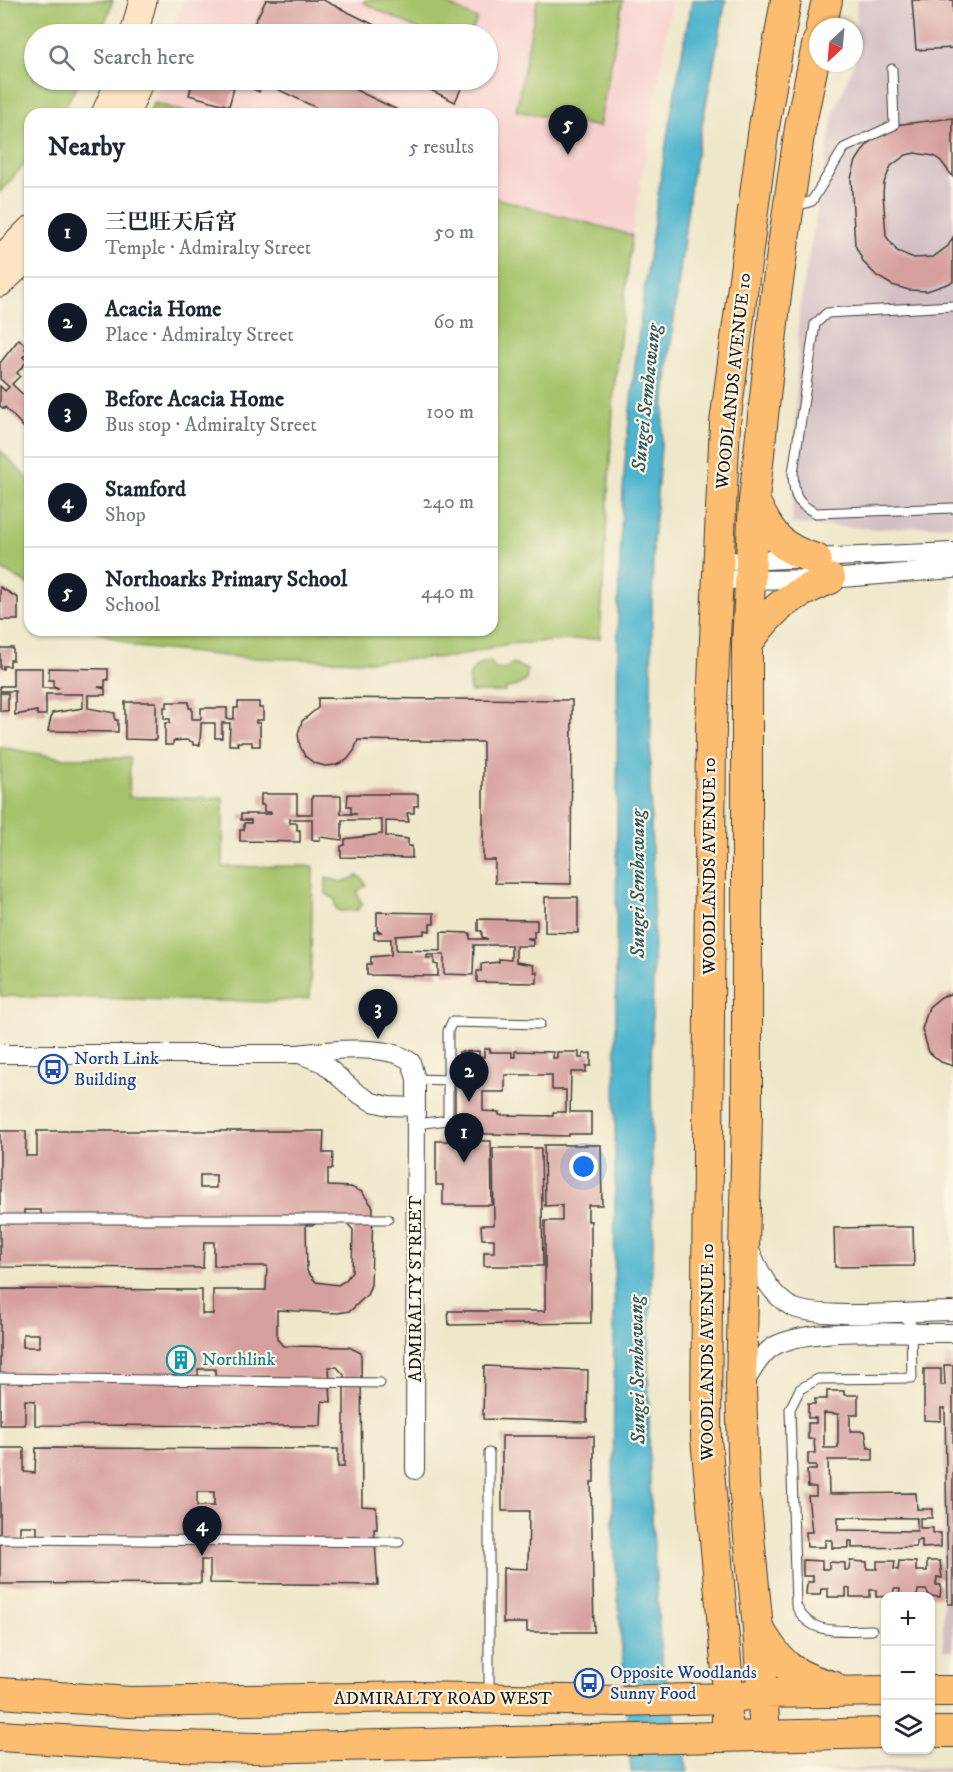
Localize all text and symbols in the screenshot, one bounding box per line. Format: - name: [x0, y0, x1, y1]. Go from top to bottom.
- north arrow: [809, 18, 863, 72]
- search box: [24, 24, 498, 90]
- icon: search: [45, 41, 78, 74]
- text: Search here: [93, 44, 195, 71]
- pin: 5: [548, 106, 588, 155]
- text: Nearby: [48, 131, 125, 164]
- text: 5 results: [409, 135, 474, 160]
- text: 三巴旺天后宮: [105, 209, 237, 236]
- text: 1: [64, 220, 71, 245]
- text: 50 m: [434, 220, 474, 245]
- text: Temple · Admiralty Street: [105, 236, 311, 261]
- street label: WOODLANDS AVENUE 10: [712, 272, 756, 491]
- text: Acacia Home: [105, 296, 221, 323]
- text: 2: [63, 310, 72, 335]
- text: 60 m: [434, 310, 474, 335]
- water label: Sungei Sembawang: [627, 321, 667, 474]
- text: Place · Admiralty Street: [105, 323, 294, 348]
- text: Before Acacia Home: [105, 386, 284, 413]
- text: 3: [64, 400, 71, 425]
- text: 100 m: [426, 400, 474, 425]
- text: Bus stop · Admiralty Street: [105, 413, 317, 438]
- text: Stamford: [105, 476, 186, 503]
- text: 4: [62, 490, 73, 515]
- text: 240 m: [423, 490, 474, 515]
- text: Shop: [105, 503, 146, 528]
- text: Northoarks Primary School: [105, 566, 347, 593]
- text: 5: [63, 580, 72, 605]
- text: 440 m: [421, 580, 474, 605]
- text: School: [105, 593, 160, 618]
- street label: WOODLANDS AVENUE 10: [699, 757, 721, 976]
- water label: Sungei Sembawang: [626, 808, 651, 959]
- pin: 3: [358, 990, 398, 1039]
- place label: North Link Building: [74, 1048, 159, 1091]
- pin: 2: [450, 1052, 488, 1102]
- bus stop icon: North Link Building: [37, 1053, 69, 1085]
- pin: 1: [444, 1114, 484, 1163]
- your location: [569, 1152, 598, 1181]
- street label: ADMIRALTY STREET: [405, 1195, 427, 1382]
- street label: WOODLANDS AVENUE 10: [697, 1243, 719, 1462]
- water label: Sungei Sembawang: [624, 1294, 652, 1446]
- building icon: Northlink: [165, 1344, 197, 1376]
- place label: Northlink: [202, 1349, 275, 1371]
- pin: 4: [182, 1506, 222, 1556]
- map controls: [881, 1592, 935, 1754]
- button: +: [881, 1592, 935, 1646]
- button: −: [881, 1646, 935, 1700]
- place label: Opposite Woodlands Sunny Food: [610, 1662, 757, 1705]
- bus stop icon: Opposite Woodlands Sunny Food: [573, 1667, 605, 1699]
- street label: ADMIRALTY ROAD WEST: [334, 1688, 552, 1710]
- button: layers: [881, 1700, 935, 1754]

